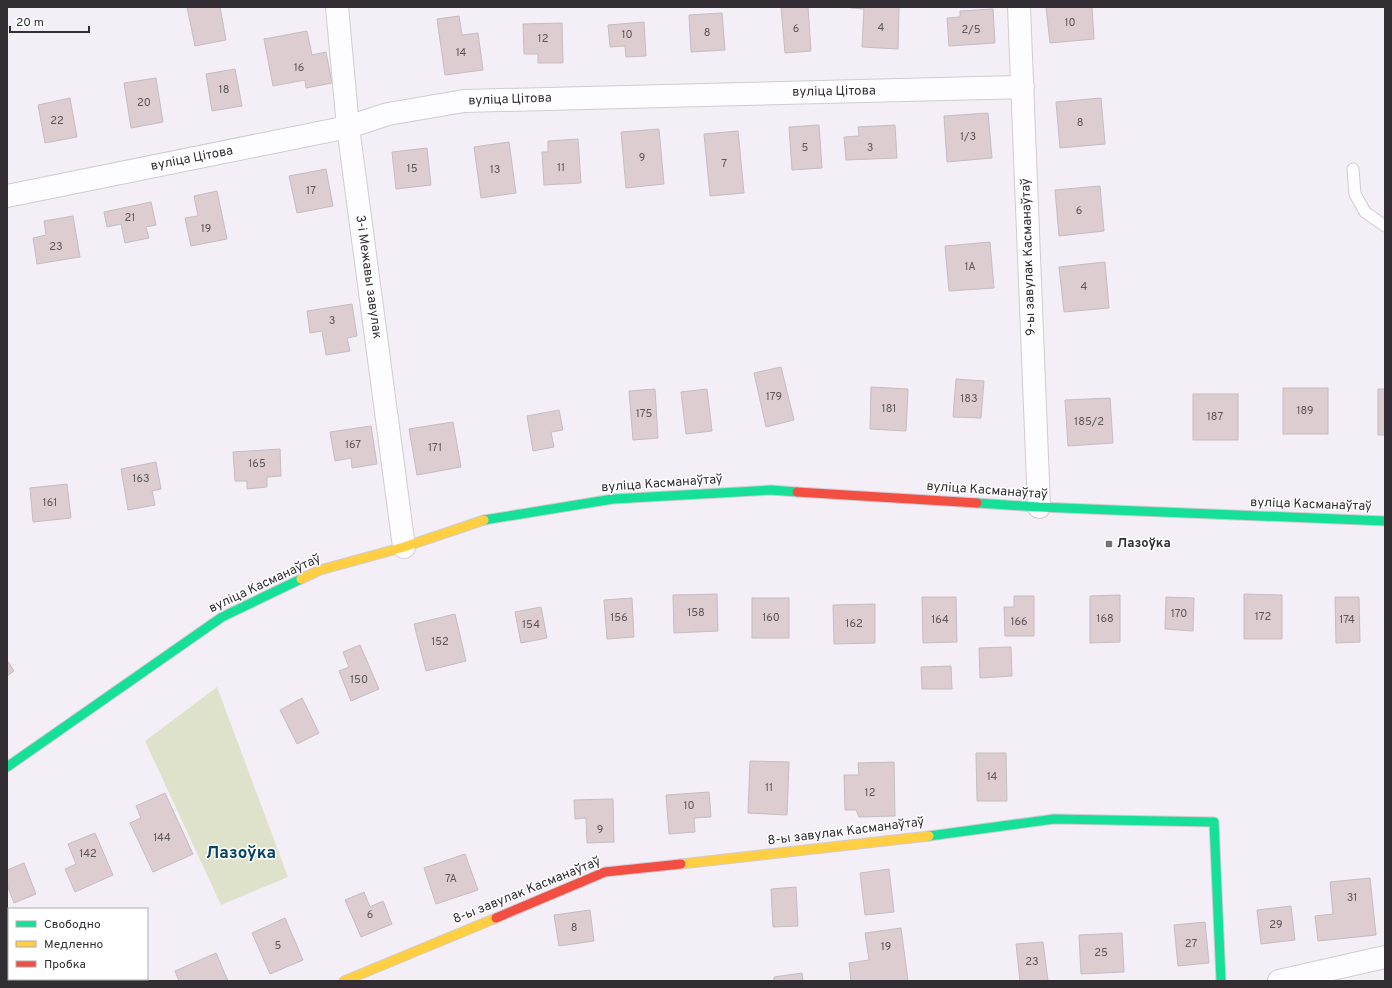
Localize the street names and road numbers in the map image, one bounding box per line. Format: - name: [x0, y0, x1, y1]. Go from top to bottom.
- street label: вуліца Цітова: [792, 83, 876, 101]
- street label: вуліца Цітова: [468, 91, 552, 109]
- street label: вуліца Цітова: [149, 143, 235, 175]
- street label: 9-ы завулак Касманаўтаў: [1018, 178, 1040, 336]
- street label: 3-і Межавы завулак: [351, 214, 385, 340]
- street label: вуліца Касманаўтаў: [601, 472, 723, 496]
- street label: вуліца Касманаўтаў: [926, 479, 1048, 503]
- street label: вуліца Касманаўтаў: [1250, 495, 1372, 515]
- street label: вуліца Касманаўтаў: [207, 551, 324, 617]
- street label: 8-ы завулак Касманаўтаў: [767, 814, 925, 850]
- street label: 8-ы завулак Касманаўтаў: [451, 854, 603, 928]

